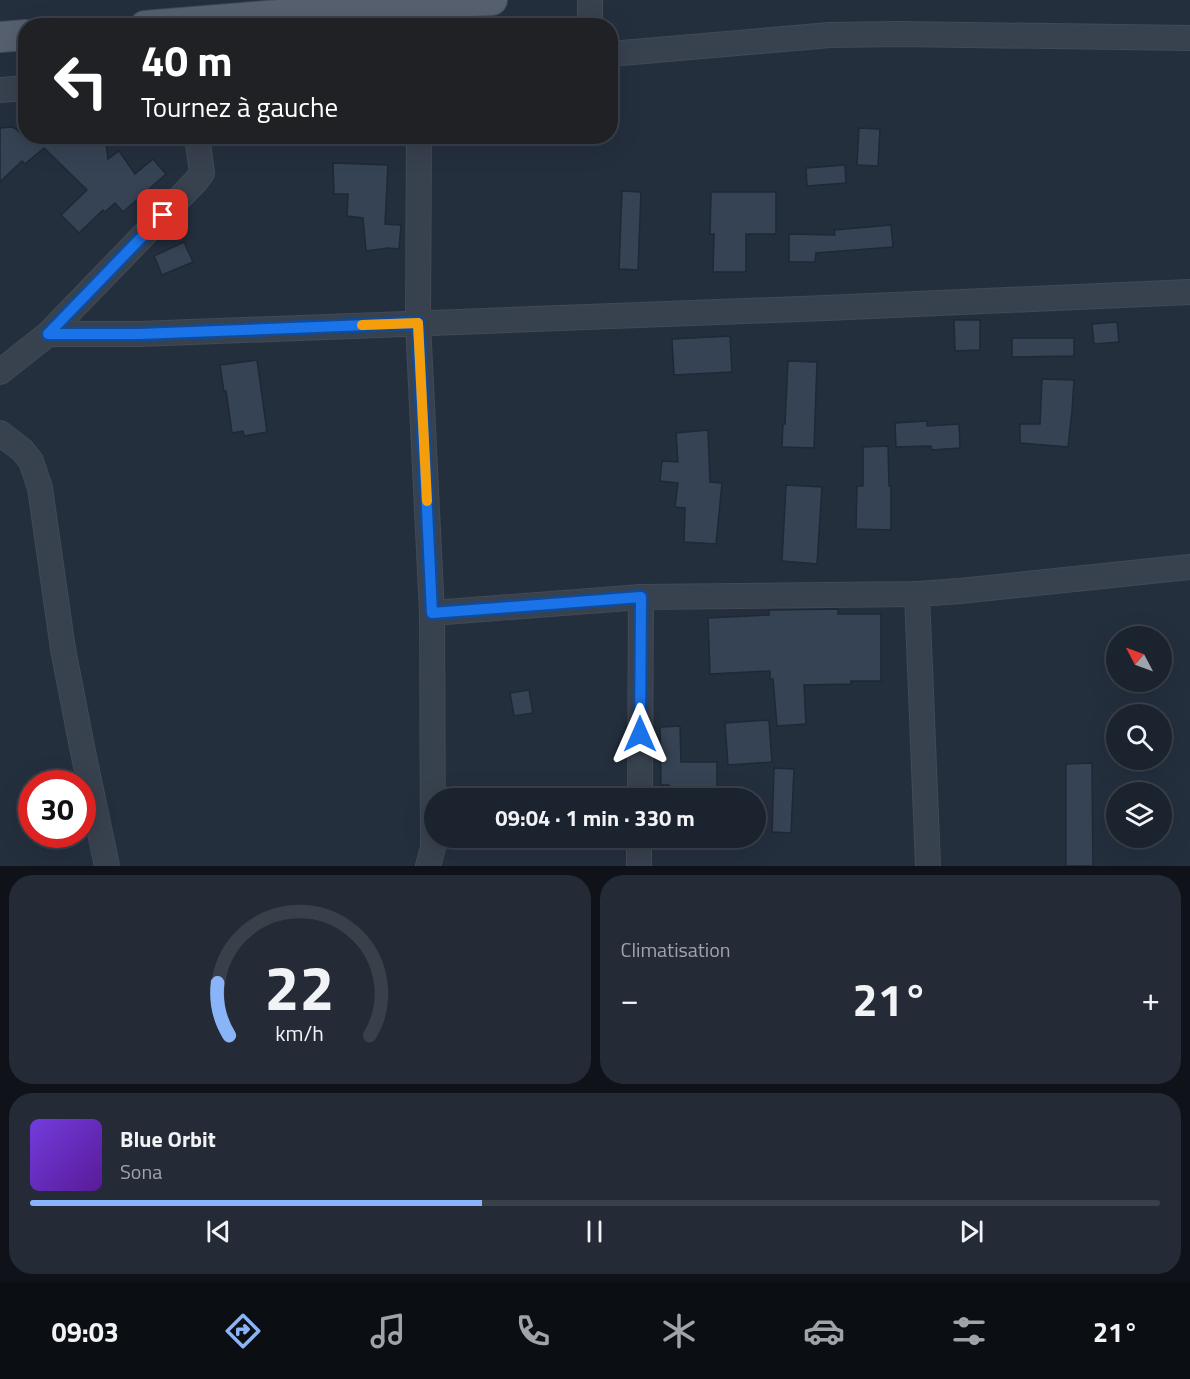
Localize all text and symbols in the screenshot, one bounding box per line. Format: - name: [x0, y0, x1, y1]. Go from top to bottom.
- text: 40 m: [141, 28, 233, 92]
- icon: left: [42, 42, 120, 120]
- text: Tournez à gauche: [141, 86, 338, 127]
- pin: [137, 189, 188, 240]
- icon: arrive: [146, 198, 179, 231]
- north arrow: [1106, 626, 1172, 692]
- map controls: [1106, 626, 1172, 848]
- position arrow: [608, 702, 672, 766]
- button: search: [1106, 704, 1172, 770]
- speed limit sign: 30: [18, 770, 96, 848]
- button: layers: [1106, 782, 1172, 848]
- text: 09:04 · 1 min · 330 m: [495, 801, 695, 835]
- text: Climatisation: [621, 934, 731, 965]
- text: 22: [265, 939, 335, 1034]
- text: 21°: [852, 965, 928, 1033]
- text: −: [621, 974, 639, 1024]
- text: +: [1142, 974, 1160, 1024]
- text: km/h: [275, 1018, 324, 1050]
- text: Blue Orbit: [120, 1122, 216, 1156]
- text: Sona: [120, 1156, 162, 1187]
- icon: previous: [202, 1215, 235, 1248]
- icon: pause: [578, 1215, 611, 1248]
- icon: next: [955, 1215, 988, 1248]
- icon: directions: [222, 1310, 264, 1352]
- icon: music: [367, 1310, 409, 1352]
- icon: phone: [512, 1310, 554, 1352]
- icon: climate: [658, 1310, 700, 1352]
- icon: car: [803, 1310, 845, 1352]
- icon: filters: [948, 1310, 990, 1352]
- text: 09:03: [52, 1311, 119, 1352]
- text: 21°: [1093, 1311, 1138, 1352]

